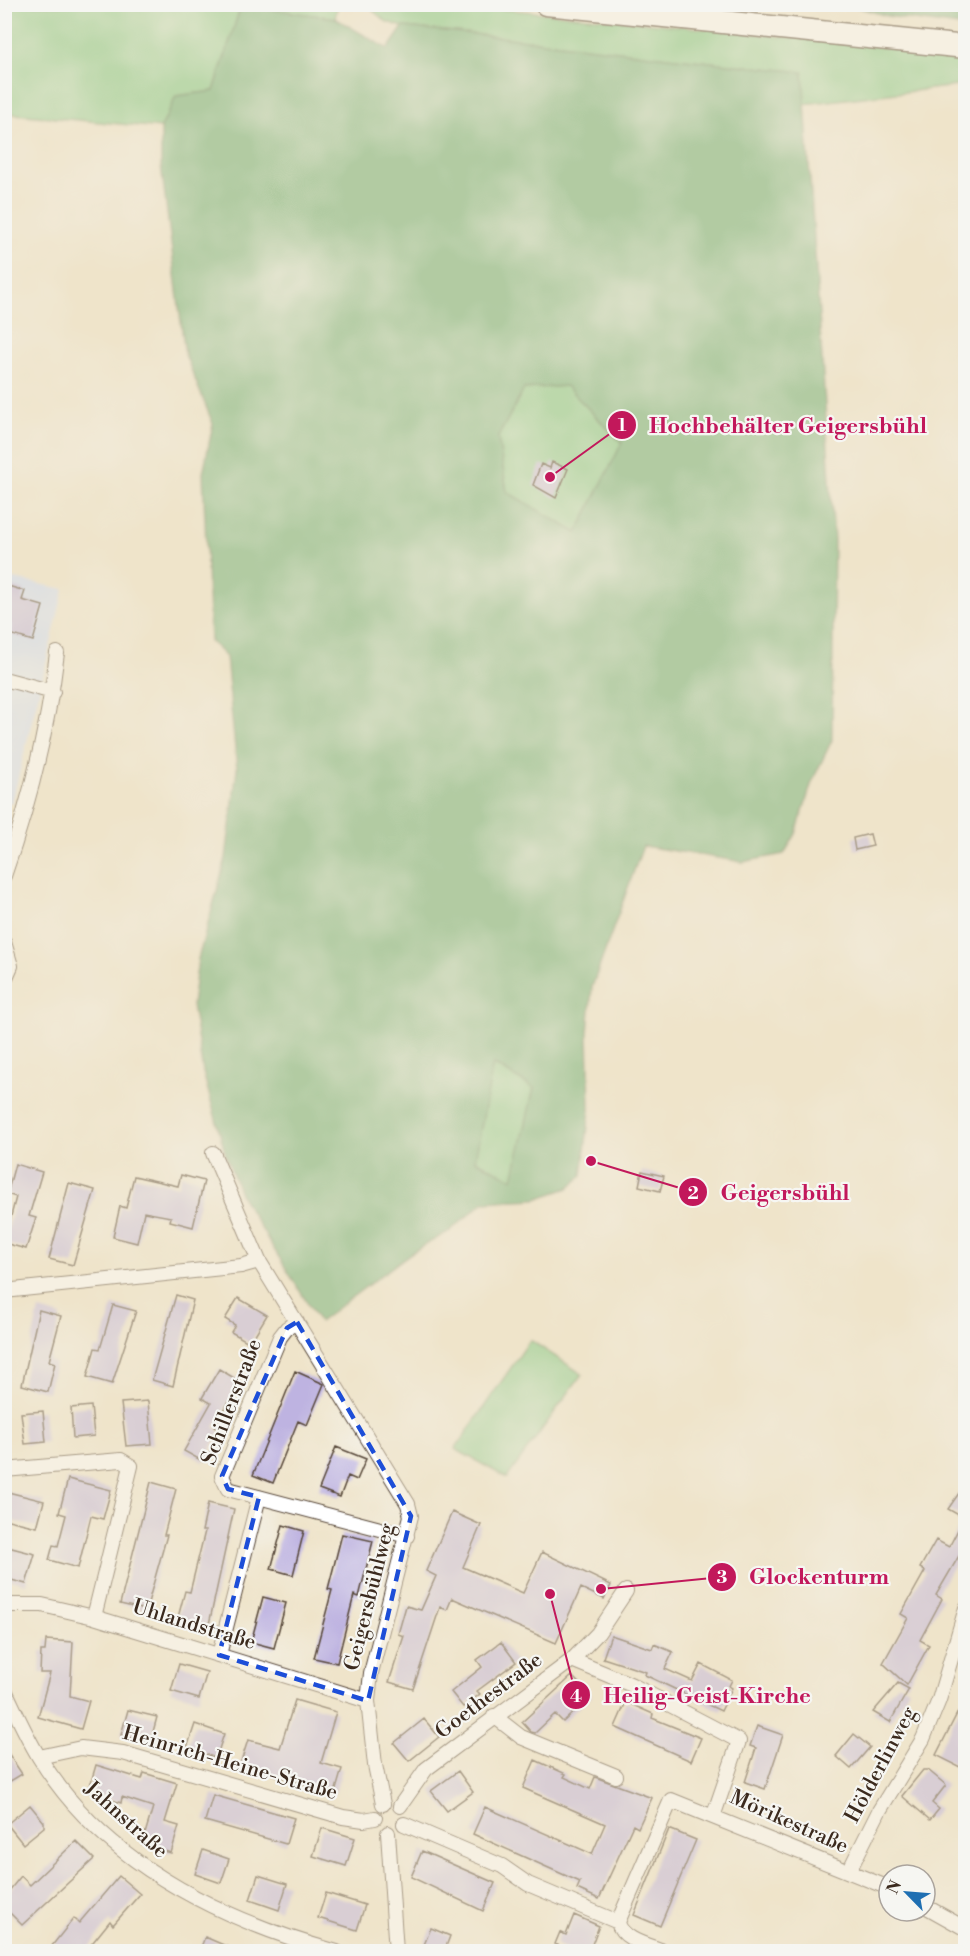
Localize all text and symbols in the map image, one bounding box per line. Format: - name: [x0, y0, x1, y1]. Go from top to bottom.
- callout: Hochbehälter Geigersbühl: [607, 405, 939, 445]
- text: Hochbehälter Geigersbühl: [649, 413, 927, 440]
- text: 1: [618, 414, 627, 437]
- callout: Geigersbühl: [678, 1172, 862, 1212]
- text: Geigersbühl: [720, 1180, 850, 1207]
- text: 2: [687, 1182, 699, 1205]
- street label: Schillerstraße: [196, 1335, 268, 1469]
- street label: Geigersbühlweg: [339, 1520, 401, 1673]
- callout: Glockenturm: [707, 1557, 901, 1597]
- text: Glockenturm: [749, 1564, 889, 1591]
- text: 3: [717, 1566, 728, 1589]
- street label: Uhlandstraße: [129, 1594, 259, 1656]
- street label: Goethestraße: [430, 1647, 548, 1745]
- callout: Heilig-Geist-Kirche: [561, 1675, 822, 1715]
- text: Heilig-Geist-Kirche: [603, 1683, 811, 1710]
- text: 4: [570, 1685, 582, 1708]
- street label: Hölderlinweg: [840, 1702, 922, 1827]
- street label: Heinrich-Heine-Straße: [120, 1720, 340, 1806]
- street label: Jahnstraße: [78, 1775, 173, 1864]
- street label: Mörikestraße: [726, 1784, 852, 1860]
- north arrow: [877, 1863, 937, 1923]
- text: N: [883, 1877, 906, 1897]

